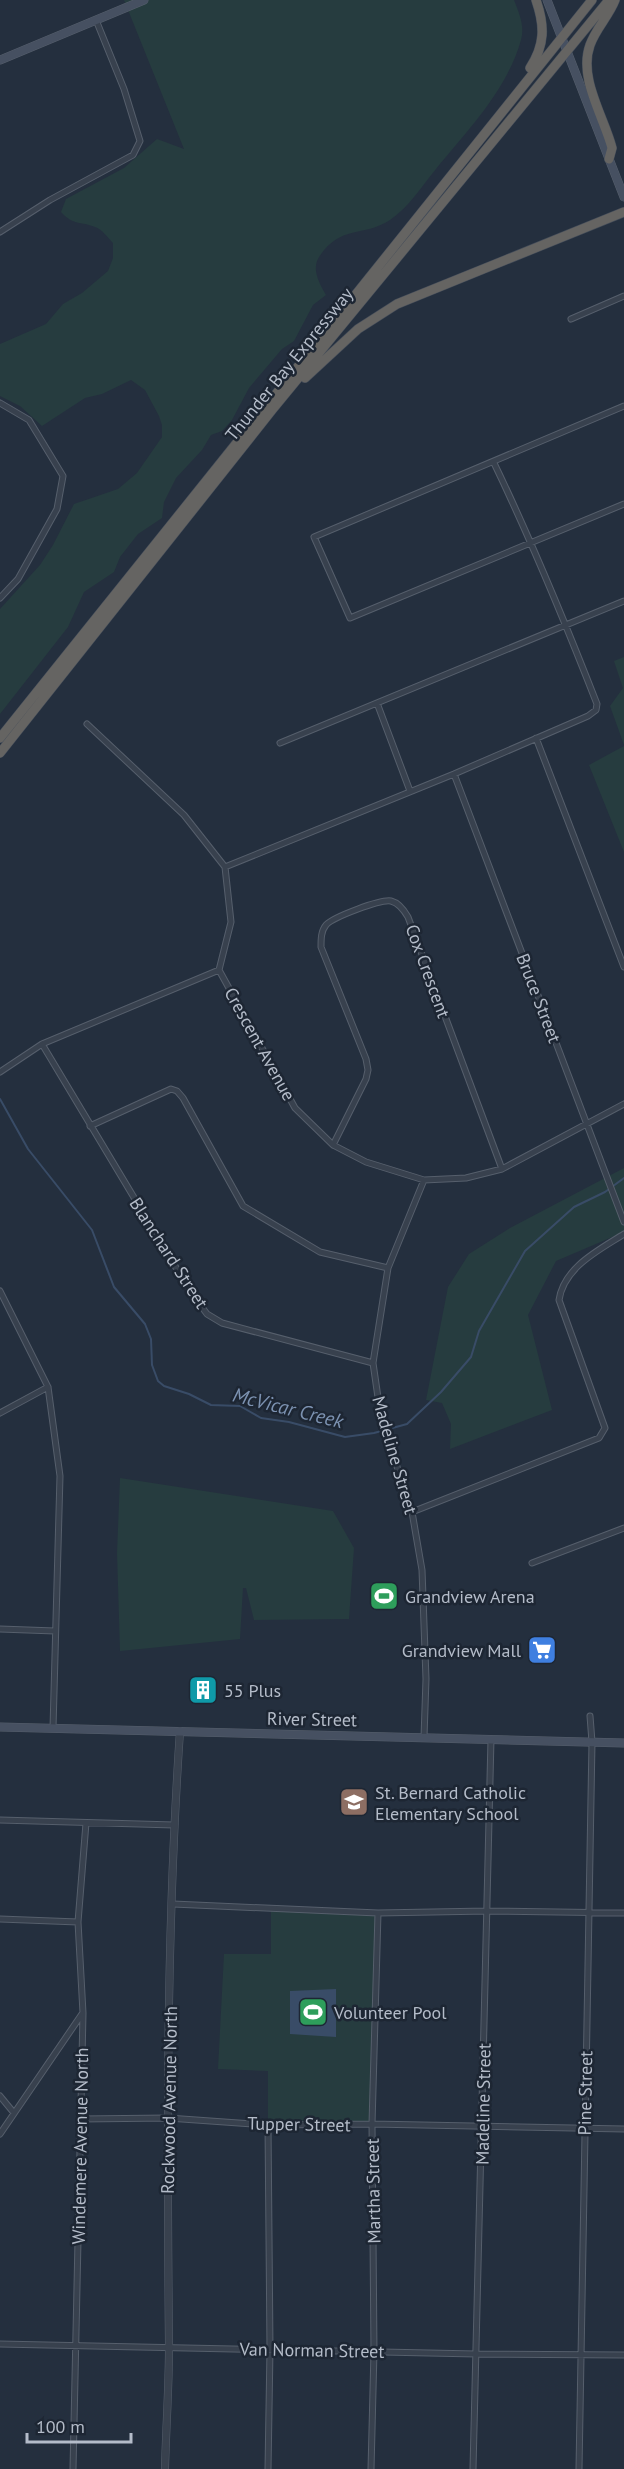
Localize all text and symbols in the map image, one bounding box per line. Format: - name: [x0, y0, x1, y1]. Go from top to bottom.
- street label: Thunder Bay Expressway: [220, 282, 358, 445]
- street label: Cox Crescent: [400, 921, 456, 1021]
- street label: Bruce Street: [511, 950, 567, 1046]
- street label: Crescent Avenue: [219, 983, 301, 1105]
- street label: Blanchard Street: [124, 1193, 214, 1313]
- water label: McVicar Creek: [230, 1382, 347, 1435]
- street label: Madeline Street: [367, 1393, 423, 1517]
- sports icon: Grandview Arena: [368, 1580, 400, 1612]
- place label: Grandview Arena: [405, 1585, 535, 1608]
- supermarket icon: Grandview Mall: [526, 1634, 558, 1666]
- place label: Grandview Mall: [402, 1639, 522, 1662]
- building icon: 55 Plus: [187, 1674, 219, 1706]
- place label: 55 Plus: [224, 1679, 281, 1702]
- street label: River Street: [267, 1707, 357, 1731]
- place label: St. Bernard Catholic Elementary School: [375, 1781, 526, 1825]
- school or university icon: St. Bernard Catholic Elementary School: [338, 1786, 370, 1818]
- sports icon: Volunteer Pool: [297, 1996, 329, 2028]
- place label: Volunteer Pool: [333, 2001, 447, 2024]
- street label: Rockwood Avenue North: [156, 2006, 182, 2194]
- street label: Madeline Street: [470, 2043, 496, 2165]
- street label: Windemere Avenue North: [67, 2047, 93, 2245]
- street label: Pine Street: [573, 2050, 597, 2136]
- street label: Tupper Street: [247, 2112, 351, 2136]
- street label: Martha Street: [361, 2138, 385, 2244]
- street label: Van Norman Street: [238, 2337, 385, 2363]
- scale bar: [27, 2406, 130, 2444]
- text: 100 m: [36, 2415, 85, 2438]

